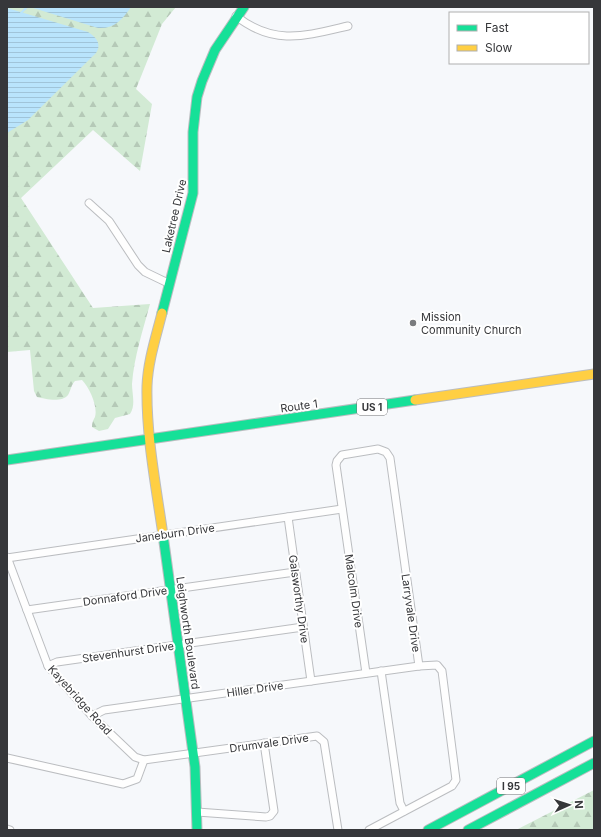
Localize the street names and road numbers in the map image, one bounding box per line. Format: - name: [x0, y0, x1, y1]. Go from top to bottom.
- street label: Laketree Drive: [159, 178, 189, 254]
- street label: Route 1: [279, 396, 319, 416]
- road number: US 1: [357, 399, 387, 415]
- street label: Janeburn Drive: [135, 521, 215, 545]
- street label: Malcolm Drive: [342, 553, 366, 629]
- street label: Galsworthy Drive: [286, 554, 312, 644]
- street label: Larryvale Drive: [399, 573, 423, 653]
- street label: Leighworth Boulevard: [173, 576, 203, 690]
- street label: Donnaford Drive: [82, 583, 168, 609]
- street label: Stevenhurst Drive: [81, 639, 175, 665]
- street label: Kayebridge Road: [45, 662, 115, 738]
- street label: Hiller Drive: [226, 678, 284, 700]
- street label: Drumvale Drive: [228, 731, 310, 755]
- road number: I 95: [497, 778, 525, 794]

